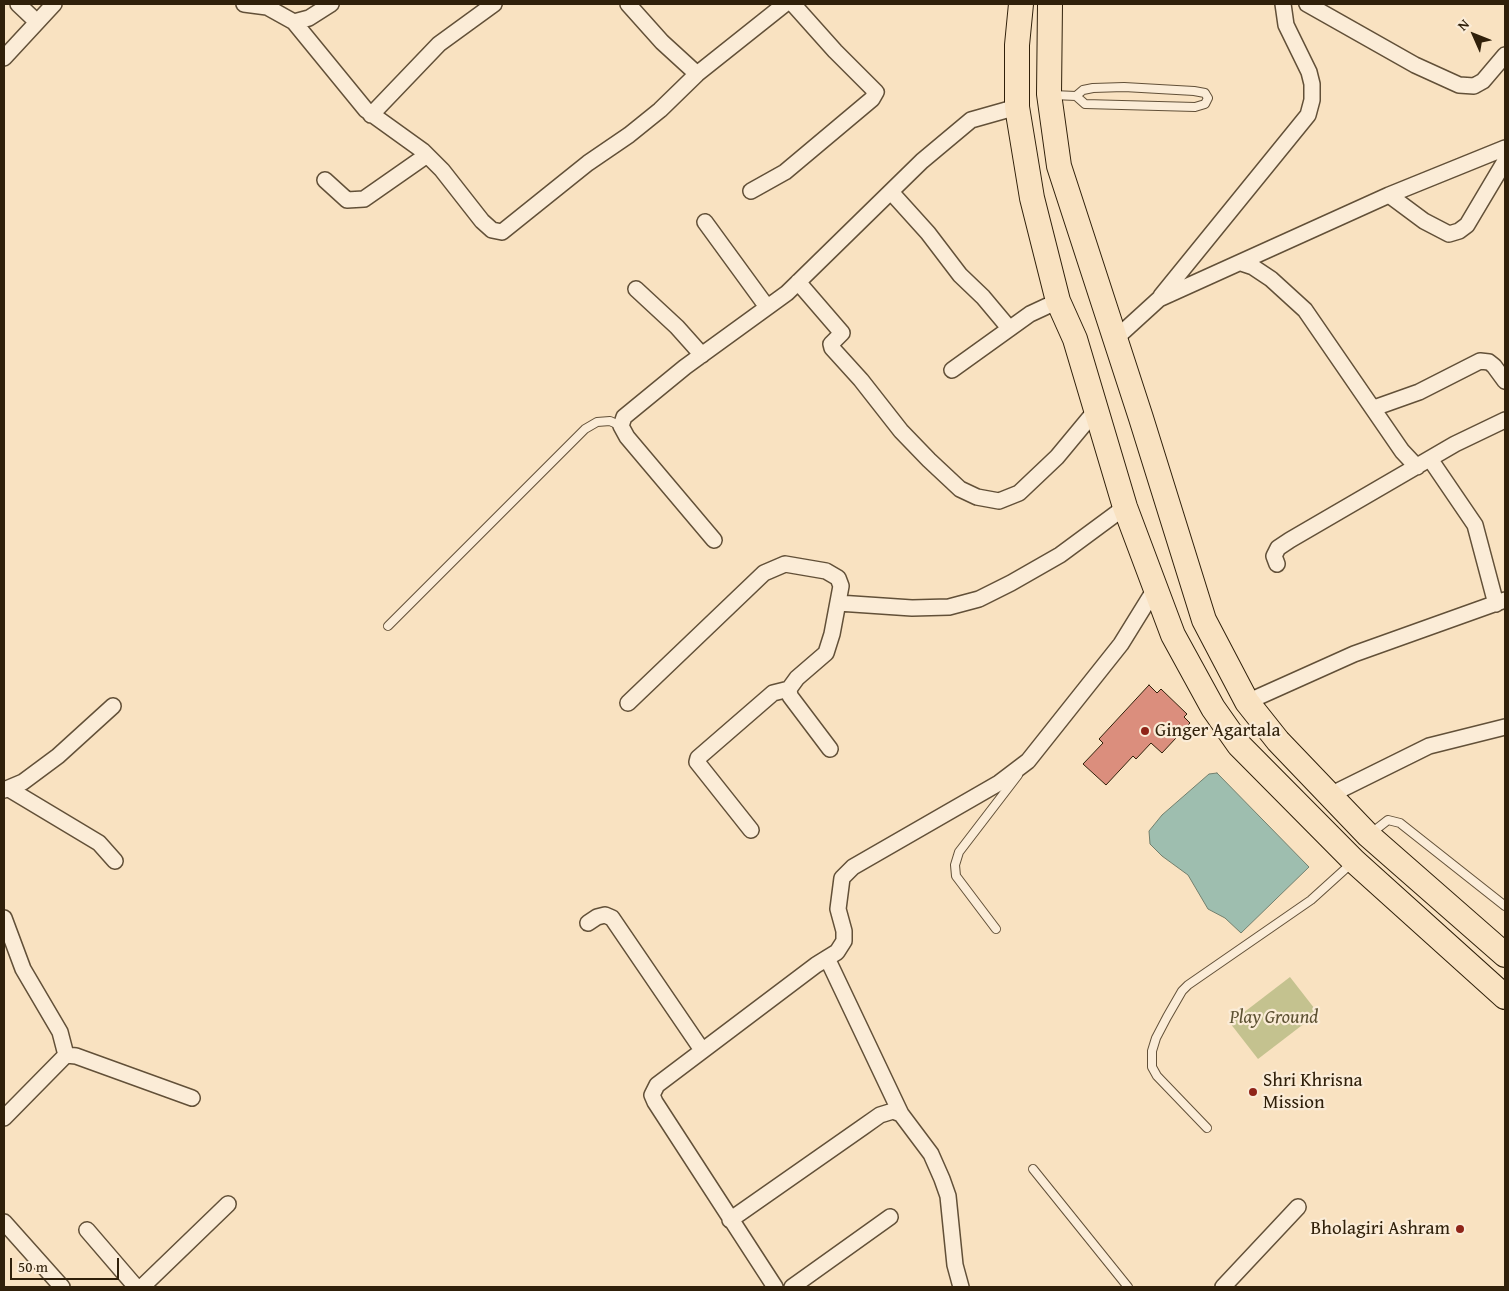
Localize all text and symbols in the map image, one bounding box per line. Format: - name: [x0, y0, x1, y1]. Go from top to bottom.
- north arrow: [1449, 10, 1499, 60]
- text: N: [1453, 14, 1474, 35]
- place label: Ginger Agartala: [1155, 720, 1280, 742]
- marker: Ginger Agartala: [1139, 725, 1151, 737]
- park label: Play Ground: [1230, 1007, 1318, 1029]
- place label: Shri Khrisna Mission: [1263, 1070, 1363, 1114]
- marker: Shri Khrisna Mission: [1247, 1086, 1259, 1098]
- place label: Bholagiri Ashram: [1311, 1218, 1450, 1240]
- marker: Bholagiri Ashram: [1454, 1223, 1466, 1235]
- scale bar: [12, 1248, 121, 1280]
- text: 50 m: [18, 1256, 48, 1277]

